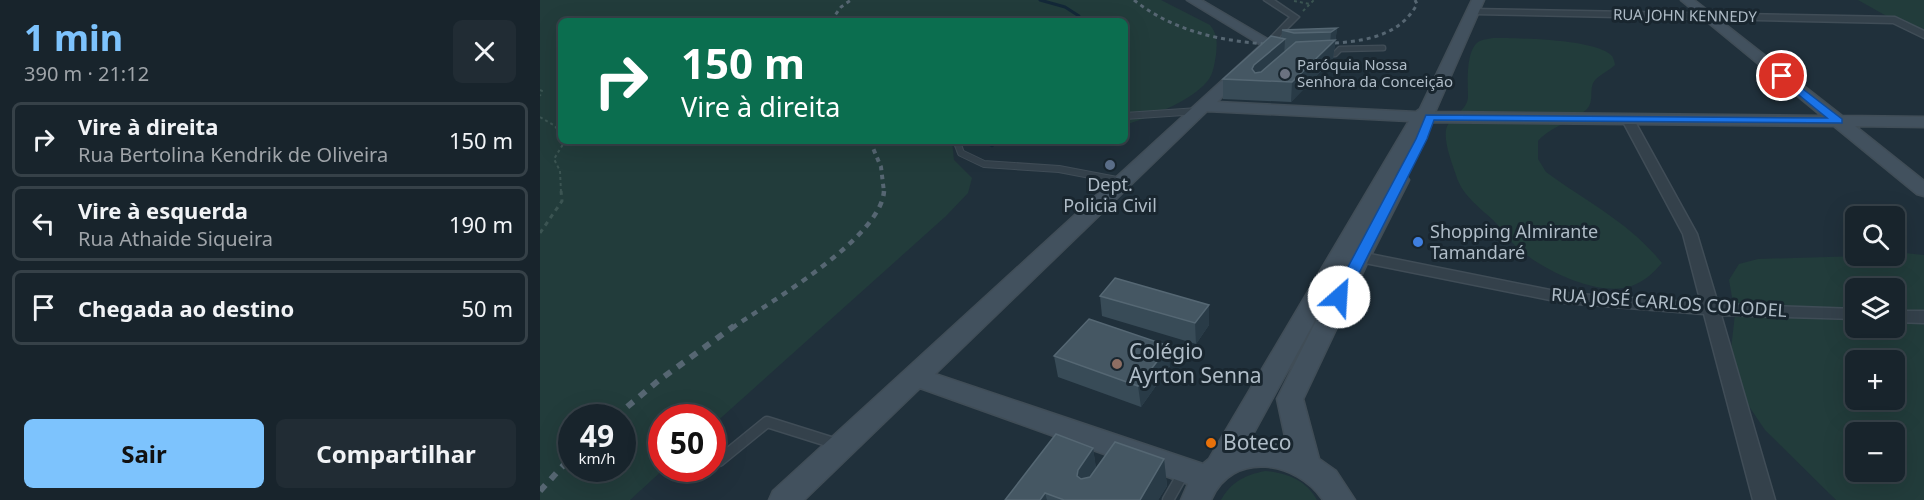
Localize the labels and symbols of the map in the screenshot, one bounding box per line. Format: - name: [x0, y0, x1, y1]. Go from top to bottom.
- street label: RUA JOHN KENNEDY: [1613, 4, 1758, 26]
- pin: [1756, 50, 1807, 101]
- place label: Paróquia Nossa Senhora da Conceição: [1297, 54, 1453, 91]
- marker: Paróquia Nossa Senhora da Conceição: [1278, 67, 1292, 81]
- marker: Dept. Policia Civil: [1103, 158, 1117, 172]
- place label: Dept. Policia Civil: [1063, 172, 1157, 217]
- place label: Shopping Almirante Tamandaré: [1430, 219, 1598, 264]
- marker: Shopping Almirante Tamandaré: [1411, 235, 1425, 249]
- position arrow: [1307, 265, 1371, 329]
- street label: RUA JOSÉ CARLOS COLODEL: [1550, 282, 1788, 322]
- place label: Colégio Ayrton Senna: [1129, 337, 1262, 389]
- marker: Colégio Ayrton Senna: [1110, 357, 1124, 371]
- speed limit sign: 50: [648, 404, 726, 482]
- place label: Boteco: [1223, 428, 1292, 456]
- marker: Boteco: [1204, 436, 1218, 450]

